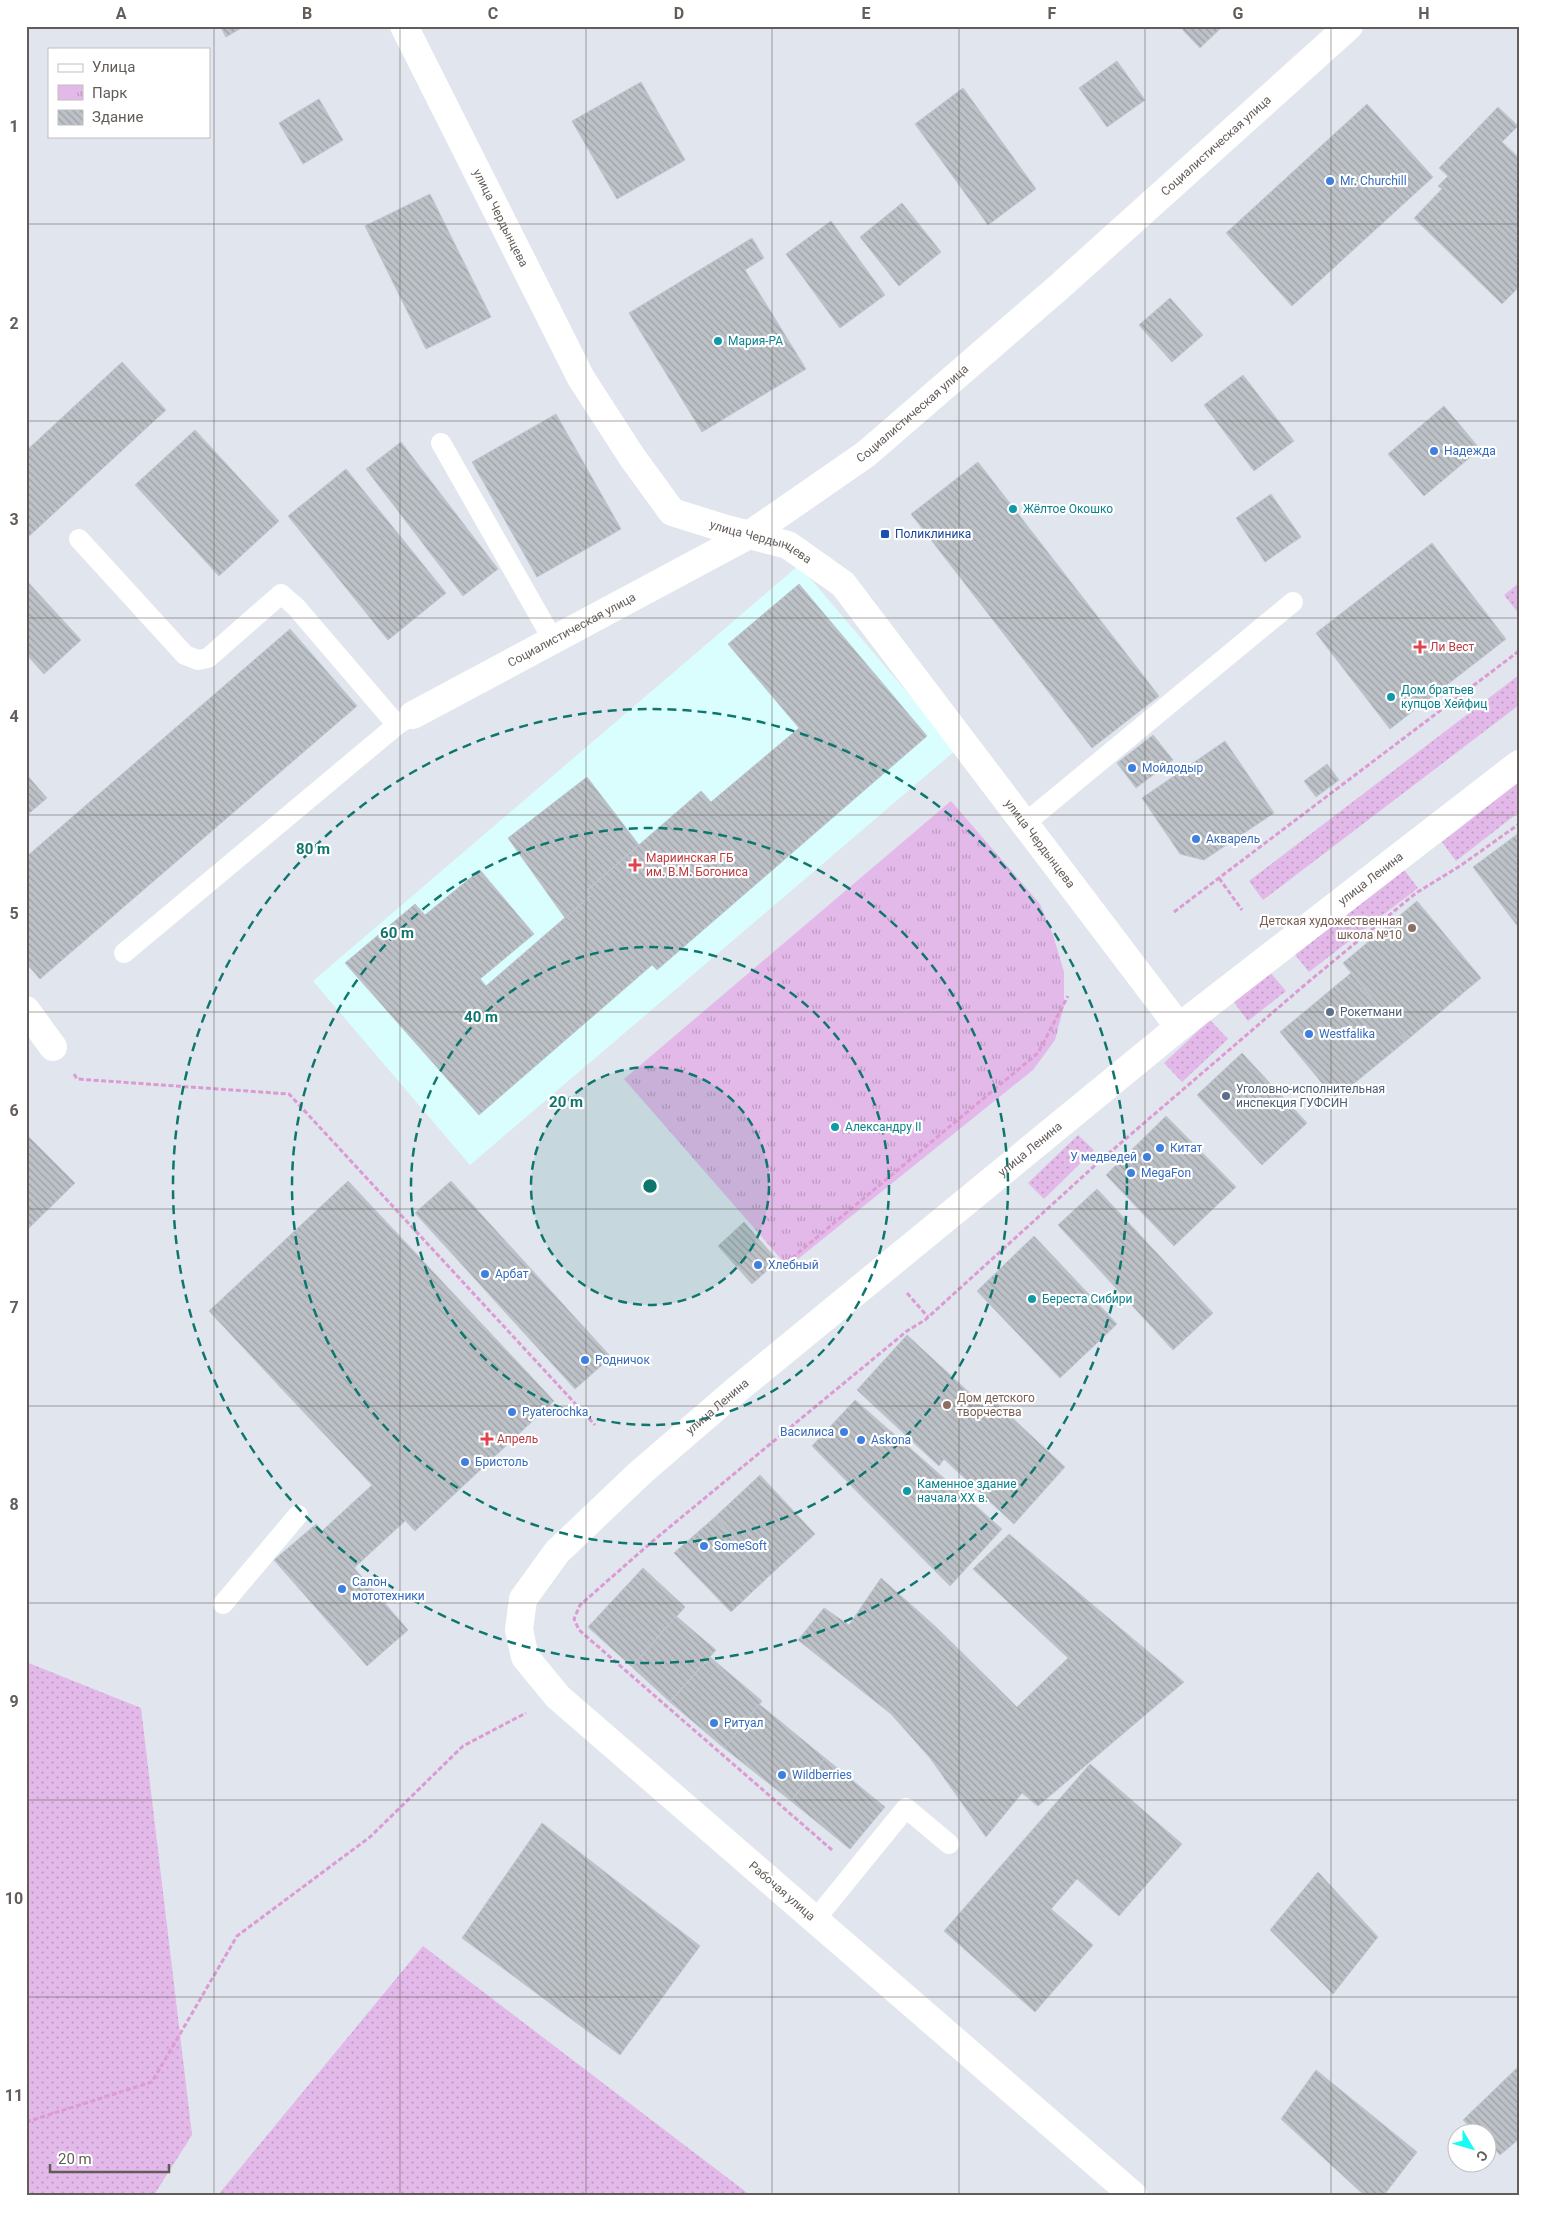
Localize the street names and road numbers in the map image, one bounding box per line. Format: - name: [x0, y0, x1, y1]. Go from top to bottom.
- street label: Социалистическая улица: [1158, 93, 1274, 199]
- street label: улица Чердынцева: [470, 167, 531, 269]
- street label: Социалистическая улица: [854, 362, 971, 465]
- street label: улица Чердынцева: [708, 517, 814, 566]
- street label: Социалистическая улица: [505, 590, 638, 670]
- street label: улица Чердынцева: [1002, 797, 1078, 891]
- street label: улица Ленина: [1335, 849, 1406, 908]
- street label: улица Ленина: [995, 1119, 1065, 1179]
- street label: улица Ленина: [683, 1376, 752, 1437]
- street label: Рабочая улица: [746, 1858, 818, 1924]

